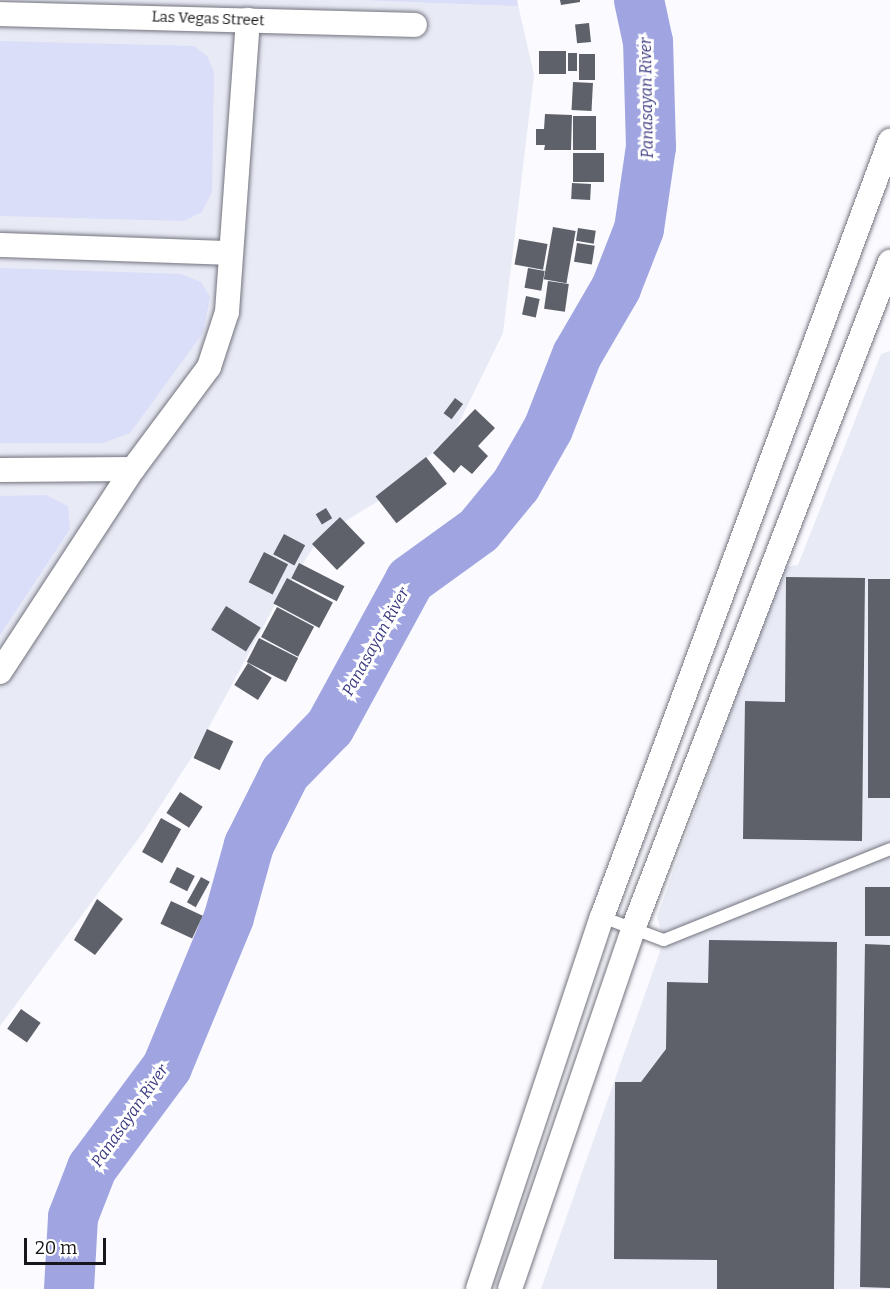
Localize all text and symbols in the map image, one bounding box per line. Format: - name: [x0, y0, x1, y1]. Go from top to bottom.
- street label: Las Vegas Street: [151, 8, 265, 30]
- water label: Panasayan River: [636, 38, 658, 158]
- water label: Panasayan River: [338, 585, 414, 699]
- water label: Panasayan River: [88, 1061, 172, 1171]
- scale bar: [27, 1226, 110, 1264]
- text: 20 m: [35, 1237, 77, 1259]

